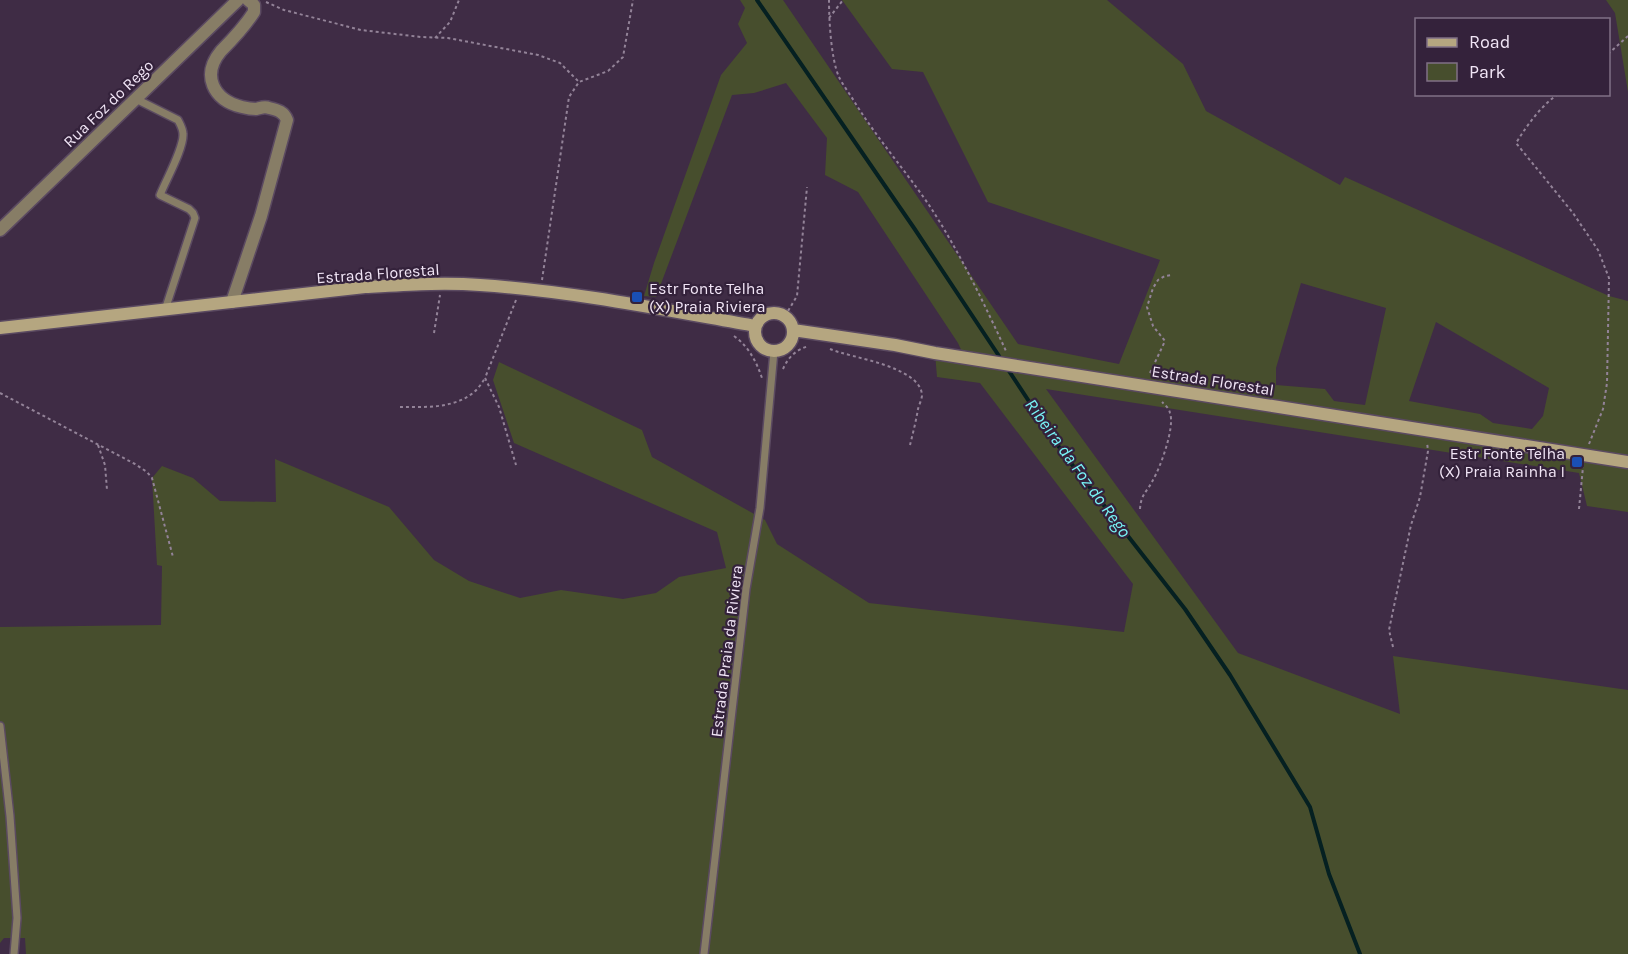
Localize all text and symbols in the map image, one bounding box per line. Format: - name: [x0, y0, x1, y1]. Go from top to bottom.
- legend: [1415, 18, 1610, 96]
- text: Road: [1469, 31, 1510, 53]
- street label: Rua Foz do Rego: [59, 56, 157, 151]
- text: Park: [1469, 61, 1506, 83]
- street label: Estrada Florestal: [316, 260, 440, 287]
- place label: Estr Fonte Telha (X) Praia Riviera: [649, 279, 765, 316]
- marker: Estr Fonte Telha (X) Praia Riviera: [630, 290, 644, 304]
- street label: Estrada Florestal: [1150, 361, 1275, 400]
- water label: Ribeira da Foz do Rego: [1020, 394, 1136, 542]
- place label: Estr Fonte Telha (X) Praia Rainha I: [1439, 444, 1565, 481]
- marker: Estr Fonte Telha (X) Praia Rainha I: [1570, 455, 1584, 469]
- street label: Estrada Praia da Riviera: [707, 564, 746, 738]

